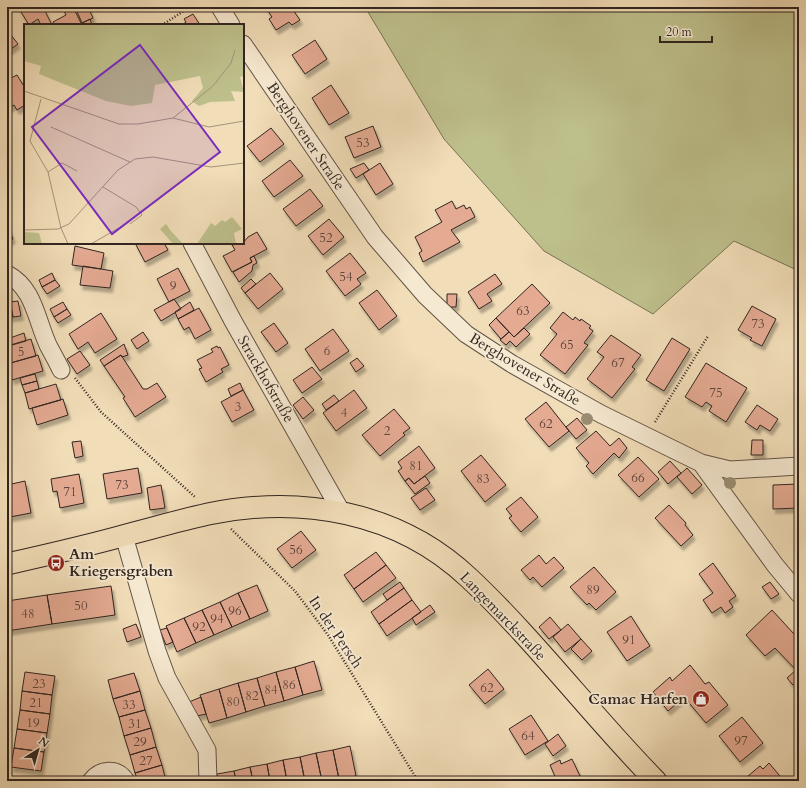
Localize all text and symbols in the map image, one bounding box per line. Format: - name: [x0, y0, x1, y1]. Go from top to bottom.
- scale bar: [660, 18, 712, 44]
- inset map: [24, 24, 244, 244]
- text: 20 m: [666, 24, 693, 40]
- street label: Berghovener Straße: [262, 78, 350, 194]
- house number: 53: [356, 134, 370, 152]
- house number: 52: [319, 229, 333, 247]
- house number: 54: [339, 268, 353, 286]
- house number: 9: [170, 277, 177, 295]
- house number: 63: [516, 302, 530, 320]
- house number: 73: [751, 315, 765, 333]
- street label: Berghovener Straße: [466, 328, 584, 410]
- street label: Strackhofstraße: [233, 332, 299, 426]
- house number: 65: [560, 336, 574, 354]
- house number: 6: [324, 342, 331, 360]
- house number: 5: [18, 343, 24, 361]
- house number: 67: [611, 354, 625, 372]
- house number: 75: [709, 384, 723, 402]
- house number: 3: [235, 398, 241, 416]
- house number: 4: [341, 404, 348, 422]
- house number: 62: [539, 415, 553, 433]
- house number: 2: [384, 422, 391, 440]
- house number: 81: [409, 457, 423, 475]
- house number: 66: [631, 469, 645, 487]
- house number: 83: [476, 470, 490, 488]
- house number: 73: [115, 476, 129, 494]
- house number: 71: [63, 483, 77, 501]
- house number: 56: [289, 541, 303, 559]
- place label: Am Kriegersgraben: [69, 544, 174, 581]
- bus stop icon: Am Kriegersgraben: [46, 553, 66, 573]
- street label: Langemarckstraße: [455, 567, 551, 665]
- house number: 89: [586, 581, 600, 599]
- street label: In der Persch: [304, 592, 368, 673]
- house number: 50: [74, 597, 88, 615]
- house number: 96: [228, 602, 242, 620]
- house number: 48: [21, 605, 35, 623]
- house number: 94: [210, 610, 224, 628]
- house number: 92: [192, 618, 206, 636]
- house number: 91: [622, 631, 636, 649]
- house number: 23: [32, 675, 46, 693]
- house number: 86: [282, 676, 296, 694]
- house number: 62: [480, 679, 494, 697]
- house number: 84: [264, 681, 278, 699]
- house number: 82: [245, 687, 259, 705]
- place label: Camac Harfen: [588, 689, 688, 709]
- shop icon: Camac Harfen: [691, 689, 711, 709]
- house number: 80: [226, 693, 240, 711]
- house number: 21: [29, 694, 43, 712]
- house number: 33: [122, 696, 136, 714]
- house number: 19: [26, 714, 40, 732]
- house number: 31: [128, 715, 142, 733]
- house number: 64: [521, 727, 535, 745]
- north arrow: [18, 730, 58, 770]
- house number: 97: [734, 732, 748, 750]
- house number: 29: [133, 733, 147, 751]
- text: N: [35, 734, 52, 752]
- house number: 27: [139, 752, 153, 770]

